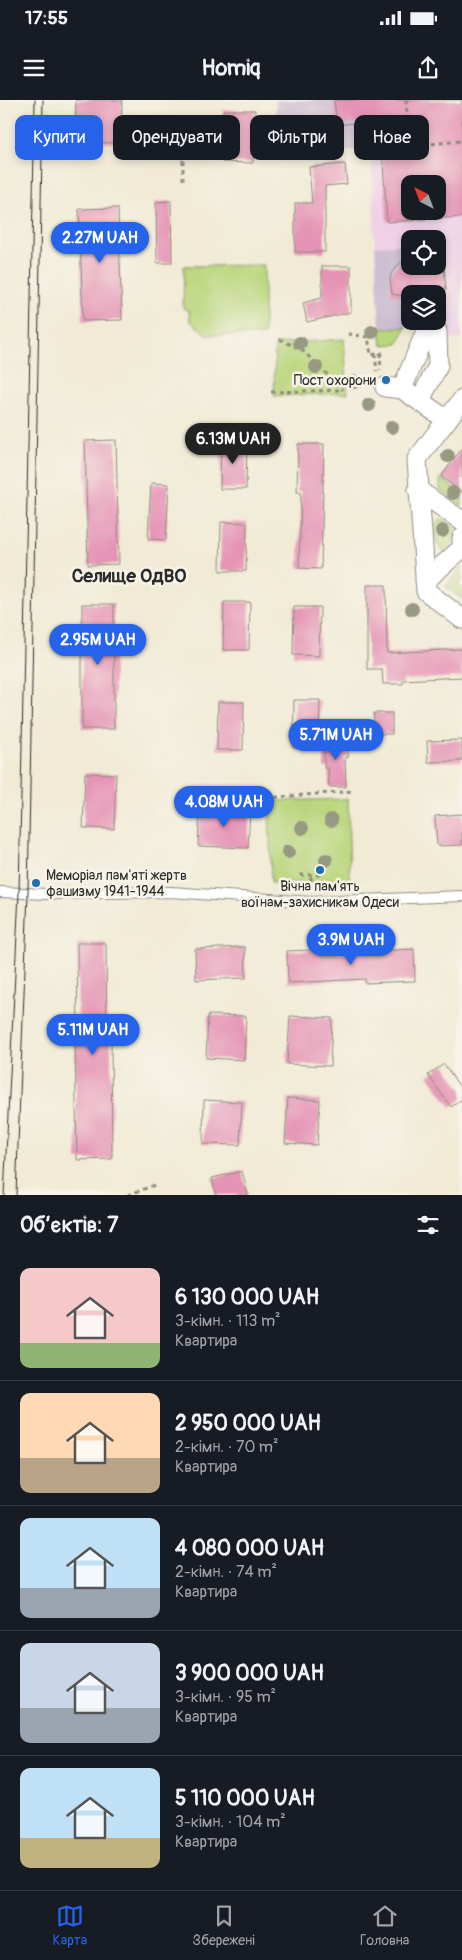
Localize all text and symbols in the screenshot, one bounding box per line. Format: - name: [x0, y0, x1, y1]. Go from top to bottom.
- text: 17:55: [25, 6, 68, 30]
- icon: menu: [20, 54, 48, 82]
- text: Homiq: [202, 54, 260, 82]
- icon: share: [414, 54, 442, 82]
- chip: Купити: [15, 115, 103, 160]
- chip: Орендувати: [113, 115, 240, 160]
- chip: Фільтри: [250, 115, 344, 160]
- chip: Нове: [354, 115, 429, 160]
- north arrow: [401, 175, 446, 220]
- map controls: [401, 175, 446, 330]
- pin: 2.27M UAH: [43, 221, 157, 264]
- text: 2.27M UAH: [62, 228, 138, 248]
- button: locate: [401, 230, 446, 275]
- button: layers: [401, 285, 446, 330]
- place label: Пост охорони: [294, 372, 376, 389]
- marker: Пост охорони: [380, 374, 392, 386]
- pin: 6.13M UAH: [176, 422, 290, 465]
- text: 6.13M UAH: [196, 429, 270, 449]
- district label: Селище ОдВО: [72, 564, 186, 588]
- pin: 2.95M UAH: [41, 624, 155, 666]
- text: 2.95M UAH: [60, 630, 136, 650]
- pin: 5.71M UAH: [279, 718, 393, 761]
- text: 5.71M UAH: [300, 725, 373, 745]
- pin: 4.08M UAH: [167, 786, 281, 828]
- text: 4.08M UAH: [185, 792, 263, 812]
- marker: Вічна пам'ять воїнам-захисникам Одеси: [314, 864, 326, 876]
- place label: Меморіал пам'яті жертв фашизму 1941-1944: [46, 867, 187, 900]
- marker: Меморіал пам'яті жертв фашизму 1941-1944: [30, 877, 42, 889]
- place label: Вічна пам'ять воїнам-захисникам Одеси: [241, 878, 399, 911]
- pin: 3.9M UAH: [299, 924, 403, 966]
- text: 3.9M UAH: [318, 930, 384, 950]
- pin: 5.11M UAH: [36, 1014, 150, 1056]
- text: 5.11M UAH: [58, 1020, 128, 1040]
- icon: filters: [414, 1211, 442, 1239]
- text: Об’єктів: 7: [20, 1212, 118, 1239]
- text: 6 130 000 UAH: [175, 1284, 319, 1311]
- icon: home: [60, 1288, 120, 1348]
- text: 3-кімн. · 113 m²: [175, 1311, 281, 1331]
- text: Квартира: [175, 1331, 237, 1351]
- text: 2 950 000 UAH: [175, 1410, 321, 1437]
- icon: home: [60, 1413, 120, 1473]
- text: 2-кімн. · 70 m²: [175, 1437, 279, 1457]
- text: Квартира: [175, 1457, 237, 1477]
- text: 4 080 000 UAH: [175, 1535, 324, 1562]
- icon: home: [60, 1538, 120, 1598]
- text: 2-кімн. · 74 m²: [175, 1562, 277, 1582]
- text: Квартира: [175, 1582, 237, 1602]
- text: 3 900 000 UAH: [175, 1660, 324, 1687]
- icon: home: [60, 1663, 120, 1723]
- text: 3-кімн. · 95 m²: [175, 1687, 276, 1707]
- text: Квартира: [175, 1707, 237, 1727]
- text: 5 110 000 UAH: [175, 1785, 315, 1812]
- icon: home: [60, 1788, 120, 1848]
- text: 3-кімн. · 104 m²: [175, 1812, 286, 1832]
- text: Квартира: [175, 1832, 237, 1852]
- tab: Карта: [53, 1902, 87, 1949]
- tab: Збережені: [192, 1902, 255, 1949]
- tab: Головна: [360, 1902, 409, 1949]

